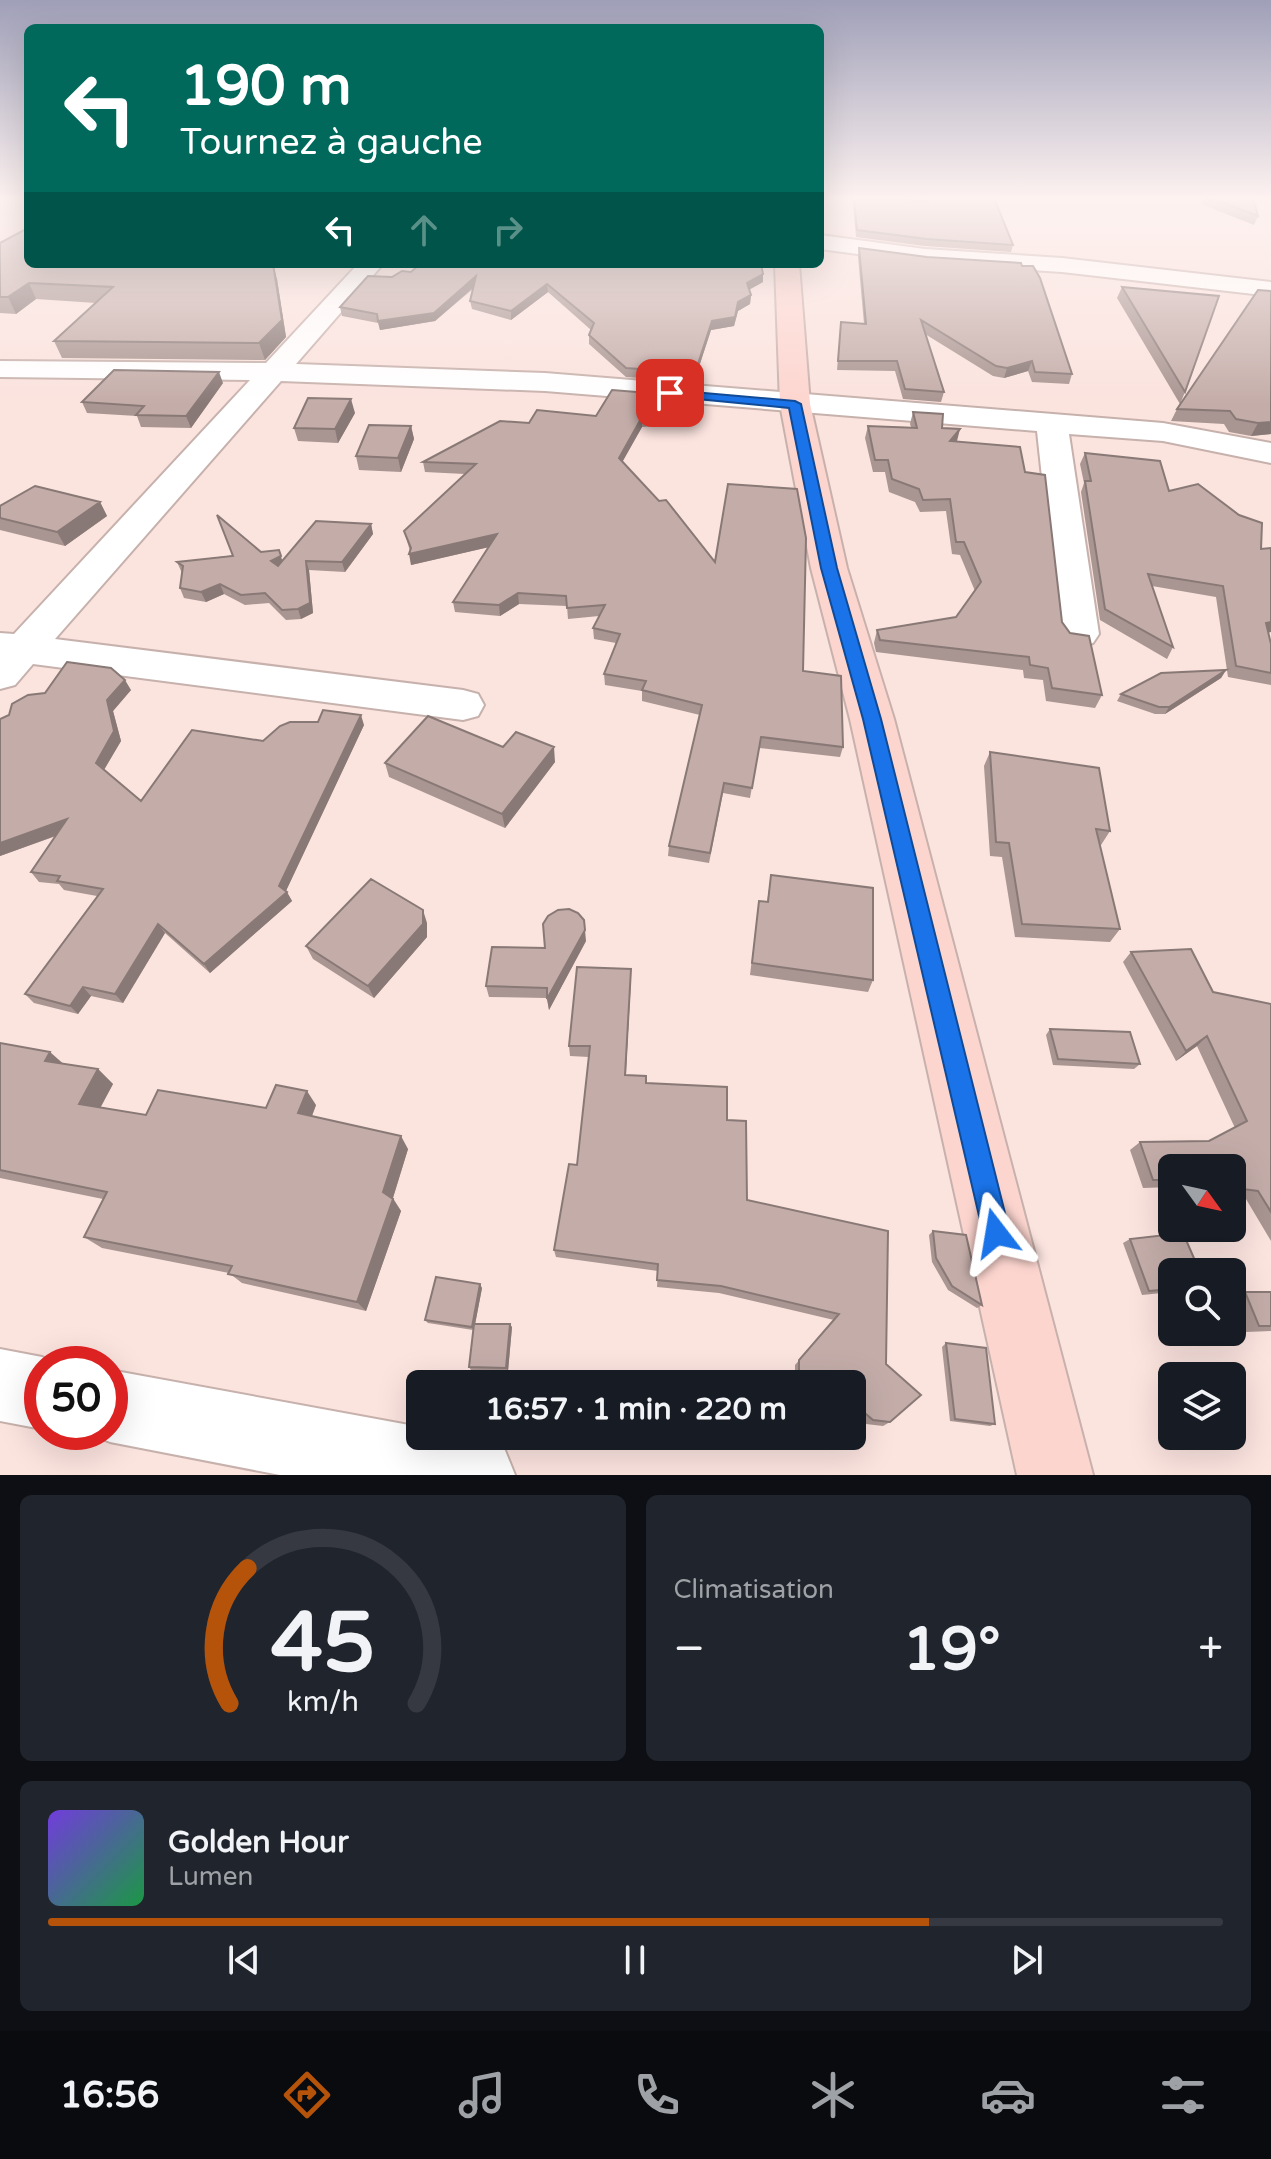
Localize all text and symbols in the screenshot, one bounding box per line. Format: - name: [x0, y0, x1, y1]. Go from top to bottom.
- text: 190 m: [180, 53, 351, 120]
- icon: left: [48, 56, 152, 160]
- text: Tournez à gauche: [180, 121, 483, 164]
- icon: left: [318, 208, 362, 252]
- icon: ahead: [402, 208, 446, 252]
- icon: right: [486, 208, 530, 252]
- pin: [636, 359, 704, 427]
- icon: arrive: [648, 371, 692, 415]
- north arrow: [1158, 1154, 1246, 1242]
- map controls: [1158, 1154, 1246, 1450]
- position arrow: [954, 1191, 1038, 1275]
- button: search: [1158, 1258, 1246, 1346]
- speed limit sign: 50: [24, 1346, 128, 1450]
- button: layers: [1158, 1362, 1246, 1450]
- text: 16:57 · 1 min · 220 m: [485, 1391, 787, 1428]
- text: Climatisation: [674, 1574, 834, 1605]
- text: 45: [271, 1594, 375, 1694]
- text: 19°: [903, 1614, 1001, 1686]
- text: −: [674, 1623, 705, 1676]
- text: +: [1198, 1623, 1223, 1676]
- text: km/h: [287, 1685, 359, 1719]
- text: Golden Hour: [168, 1824, 349, 1861]
- text: Lumen: [168, 1861, 253, 1892]
- icon: previous: [222, 1938, 266, 1982]
- icon: pause: [613, 1938, 657, 1982]
- icon: next: [1005, 1938, 1049, 1982]
- icon: directions: [279, 2067, 335, 2123]
- icon: music: [454, 2067, 510, 2123]
- icon: phone: [629, 2067, 685, 2123]
- icon: climate: [805, 2067, 861, 2123]
- icon: car: [980, 2067, 1036, 2123]
- icon: filters: [1155, 2067, 1211, 2123]
- text: 16:56: [60, 2074, 159, 2117]

